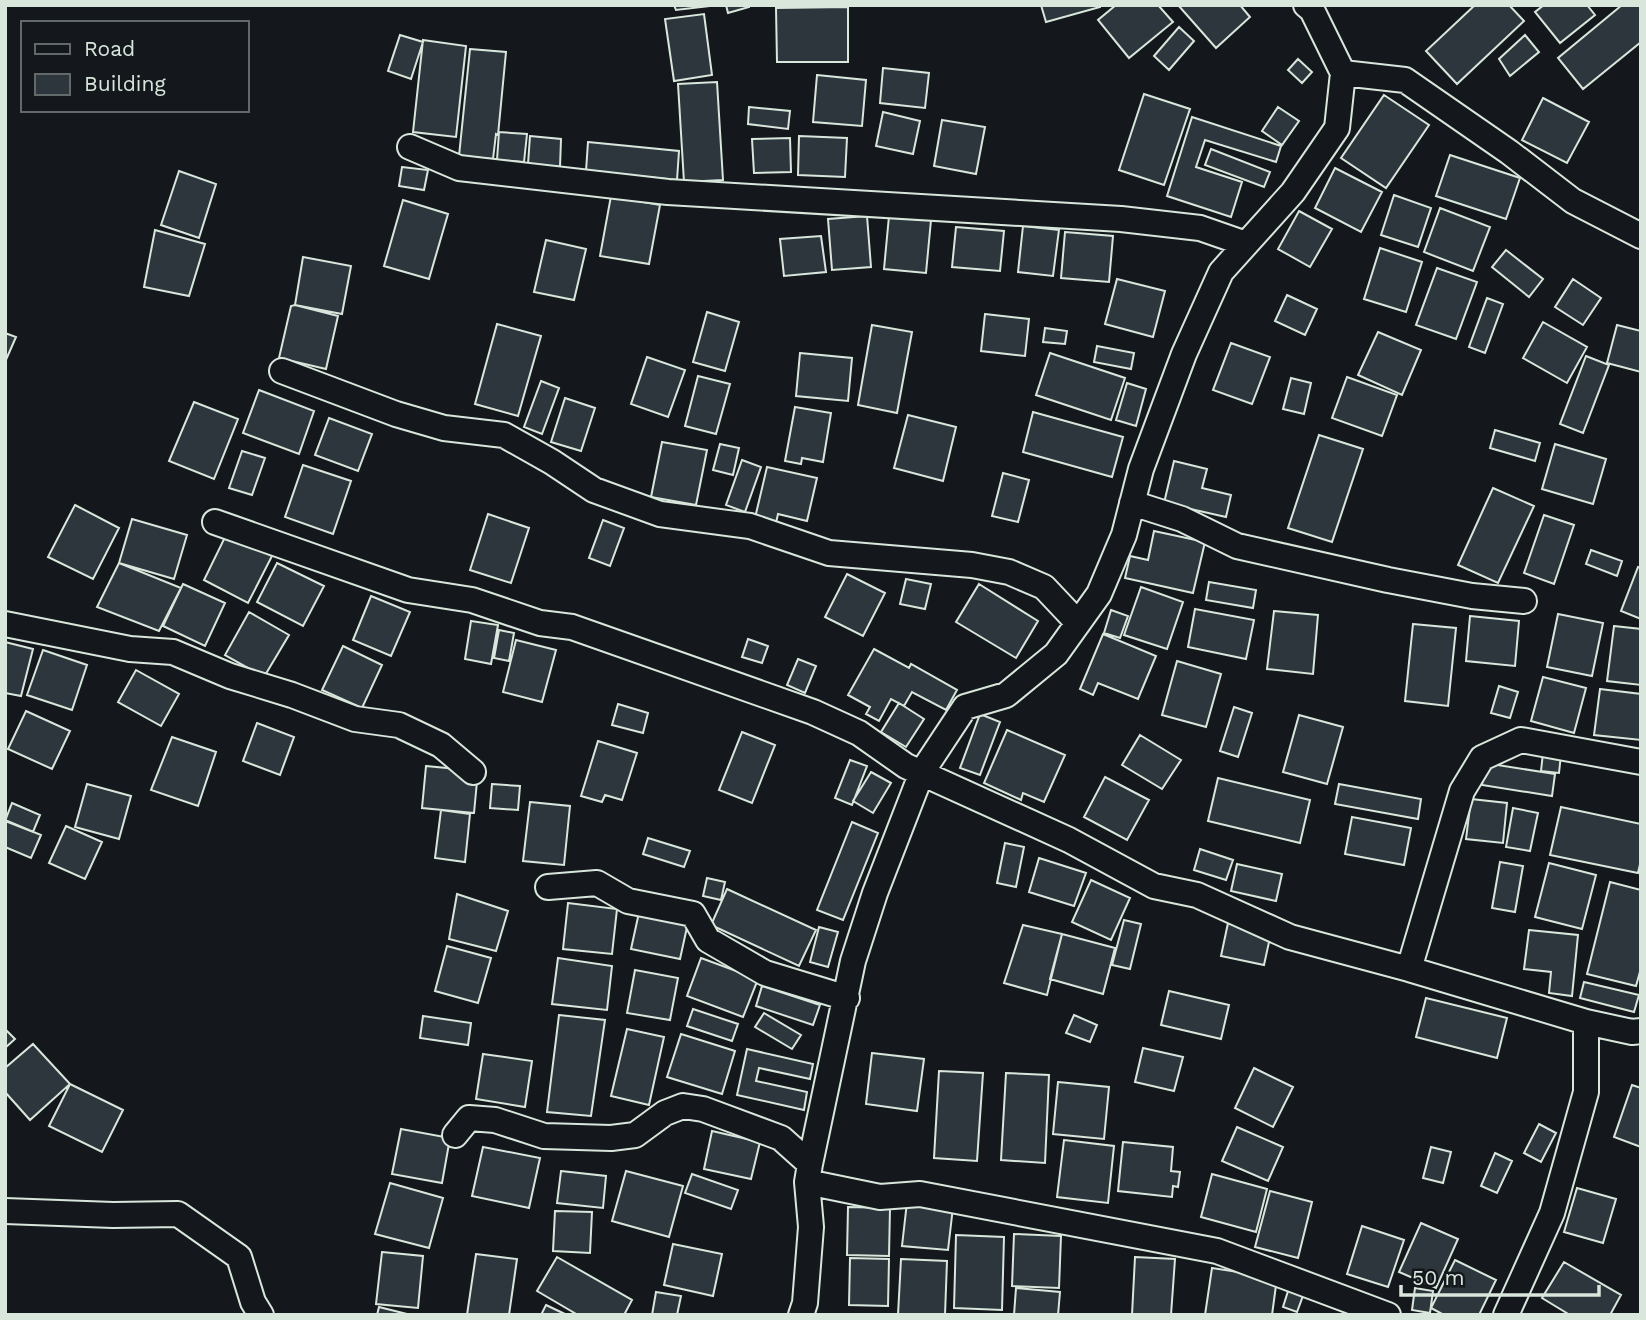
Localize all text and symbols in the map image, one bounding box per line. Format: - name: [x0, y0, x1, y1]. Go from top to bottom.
- legend: [21, 21, 248, 112]
- text: Road: [84, 36, 135, 61]
- text: Building: [84, 71, 166, 96]
- scale bar: [1401, 1254, 1599, 1298]
- text: 50 m: [1412, 1265, 1464, 1290]

